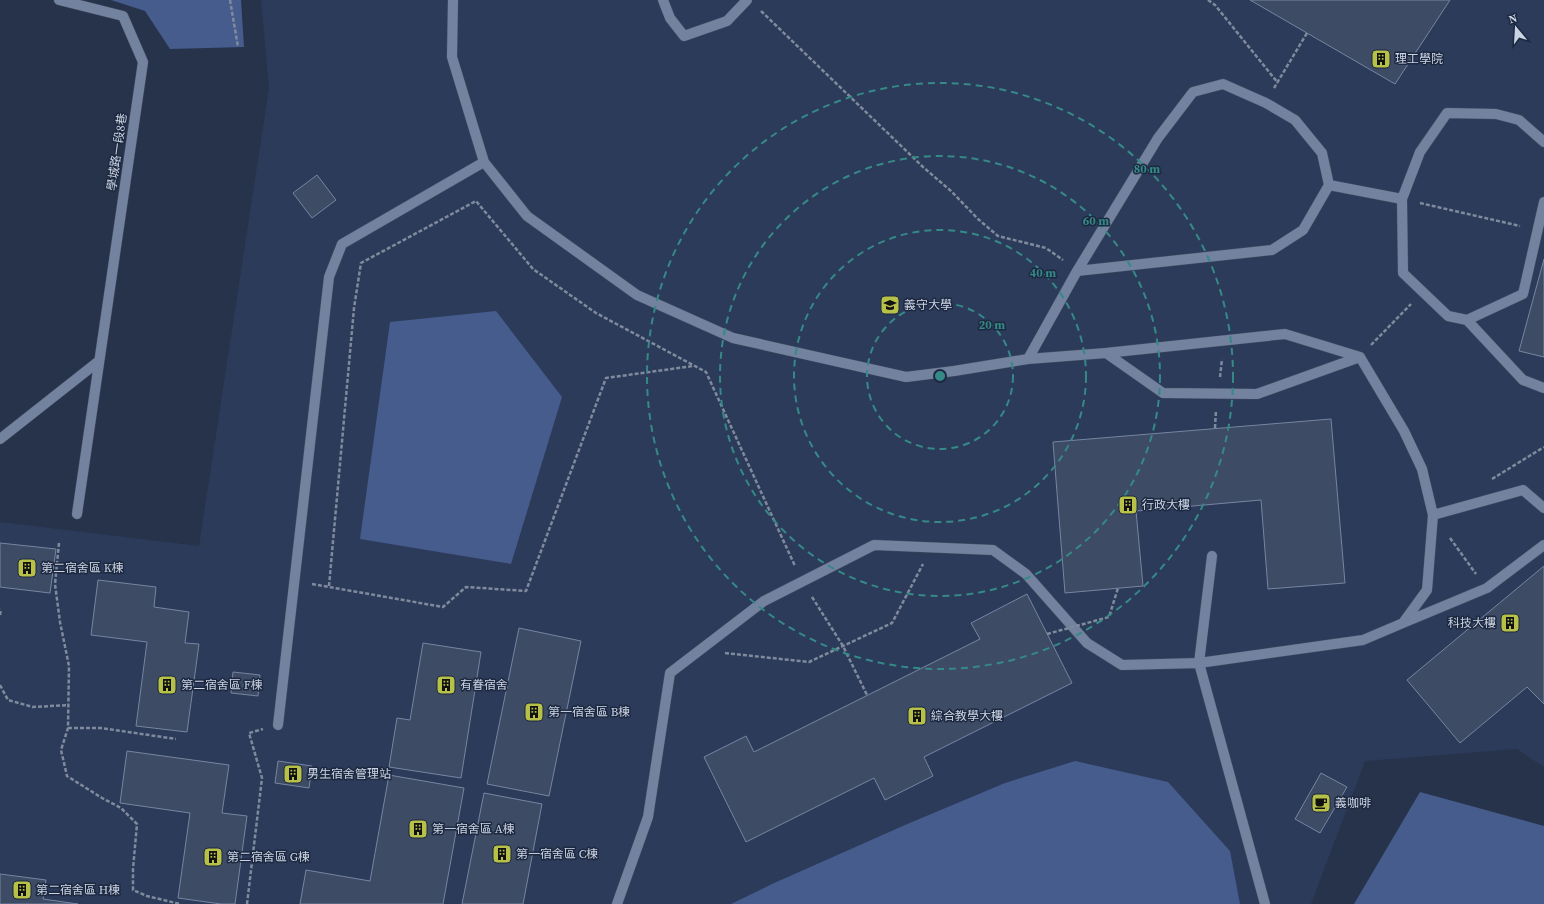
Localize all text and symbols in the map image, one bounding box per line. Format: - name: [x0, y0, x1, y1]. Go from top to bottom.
- north arrow: [1496, 8, 1536, 48]
- text: N: [1507, 11, 1519, 27]
- building icon: 理工學院: [1370, 48, 1392, 70]
- place label: 理工學院: [1395, 51, 1443, 67]
- street label: 學城路一段8巷: [104, 112, 130, 192]
- text: 80 m: [1134, 161, 1160, 177]
- text: 60 m: [1083, 213, 1109, 229]
- text: 40 m: [1030, 265, 1056, 281]
- school or university icon: 義守大學: [879, 294, 901, 316]
- place label: 義守大學: [904, 297, 952, 313]
- text: 20 m: [979, 317, 1005, 333]
- centre of rings: [933, 369, 947, 383]
- building icon: 行政大樓: [1117, 494, 1139, 516]
- place label: 行政大樓: [1142, 497, 1190, 513]
- building icon: 第二宿舍區 K棟: [16, 557, 38, 579]
- place label: 第二宿舍區 K棟: [41, 560, 124, 576]
- building icon: 科技大樓: [1499, 612, 1521, 634]
- place label: 科技大樓: [1448, 615, 1496, 631]
- building icon: 第二宿舍區 F棟: [156, 674, 178, 696]
- building icon: 有眷宿舍: [435, 674, 457, 696]
- place label: 第二宿舍區 F棟: [181, 677, 263, 693]
- place label: 有眷宿舍: [460, 677, 508, 693]
- building icon: 第一宿舍區 B棟: [523, 701, 545, 723]
- place label: 第一宿舍區 B棟: [548, 704, 630, 720]
- building icon: 綜合教學大樓: [906, 705, 928, 727]
- place label: 綜合教學大樓: [931, 708, 1003, 724]
- building icon: 男生宿舍管理站: [282, 763, 304, 785]
- place label: 男生宿舍管理站: [307, 766, 391, 782]
- cafe icon: 義咖啡: [1310, 792, 1332, 814]
- place label: 義咖啡: [1335, 795, 1371, 811]
- building icon: 第一宿舍區 A棟: [407, 818, 429, 840]
- place label: 第一宿舍區 A棟: [432, 821, 515, 837]
- building icon: 第一宿舍區 C棟: [491, 843, 513, 865]
- building icon: 第二宿舍區 G棟: [202, 846, 224, 868]
- place label: 第一宿舍區 C棟: [516, 846, 598, 862]
- place label: 第二宿舍區 G棟: [227, 849, 310, 865]
- building icon: 第二宿舍區 H棟: [11, 879, 33, 901]
- place label: 第二宿舍區 H棟: [36, 882, 120, 898]

